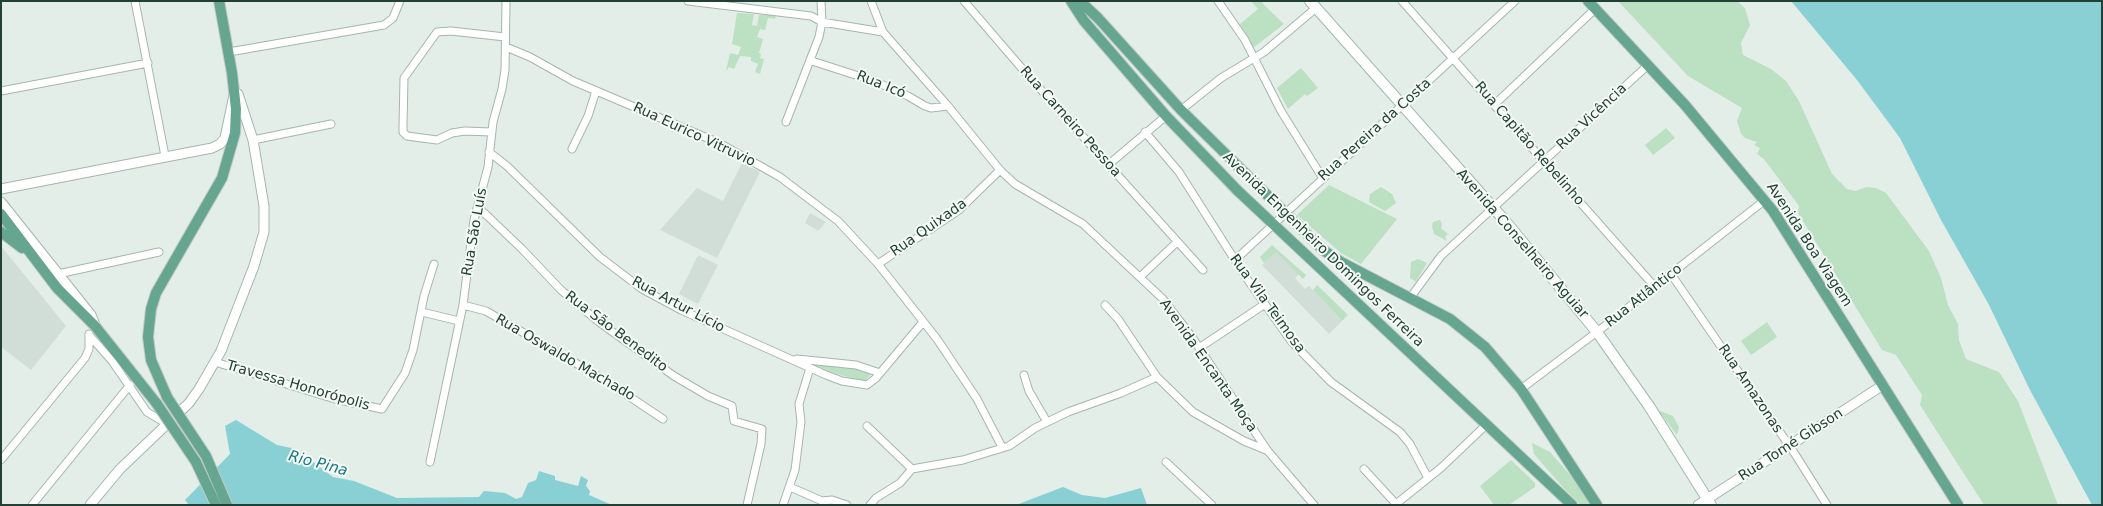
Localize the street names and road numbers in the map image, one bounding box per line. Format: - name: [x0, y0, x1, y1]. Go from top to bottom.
- street label: Rua Carneiro Pessoa: [1016, 63, 1124, 181]
- street label: Rua Icó: [854, 68, 908, 102]
- street label: Rua Pereira da Costa: [1315, 75, 1435, 185]
- street label: Rua Capitão Rebelinho: [1471, 79, 1587, 209]
- street label: Rua Vicência: [1554, 80, 1630, 154]
- street label: Rua Eurico Vitruvio: [630, 99, 758, 171]
- street label: Avenida Engenheiro Domingos Ferreira: [1219, 149, 1427, 351]
- street label: Avenida Conselheiro Aguiar: [1452, 166, 1592, 322]
- street label: Avenida Boa Viagem: [1763, 180, 1855, 310]
- street label: Rua São Luís: [459, 187, 491, 277]
- street label: Rua Quixada: [888, 196, 970, 260]
- street label: Rua Vila Teimosa: [1226, 251, 1308, 357]
- street label: Rua Atlântico: [1602, 261, 1686, 331]
- street label: Rua Artur Lício: [629, 273, 727, 337]
- street label: Rua São Benedito: [561, 288, 671, 376]
- street label: Avenida Encanta Moça: [1156, 296, 1260, 436]
- street label: Rua Oswaldo Machado: [492, 311, 638, 405]
- street label: Rua Amazonas: [1714, 341, 1786, 437]
- street label: Travessa Honorópolis: [224, 357, 372, 415]
- street label: Rua Tomé Gibson: [1736, 405, 1846, 485]

